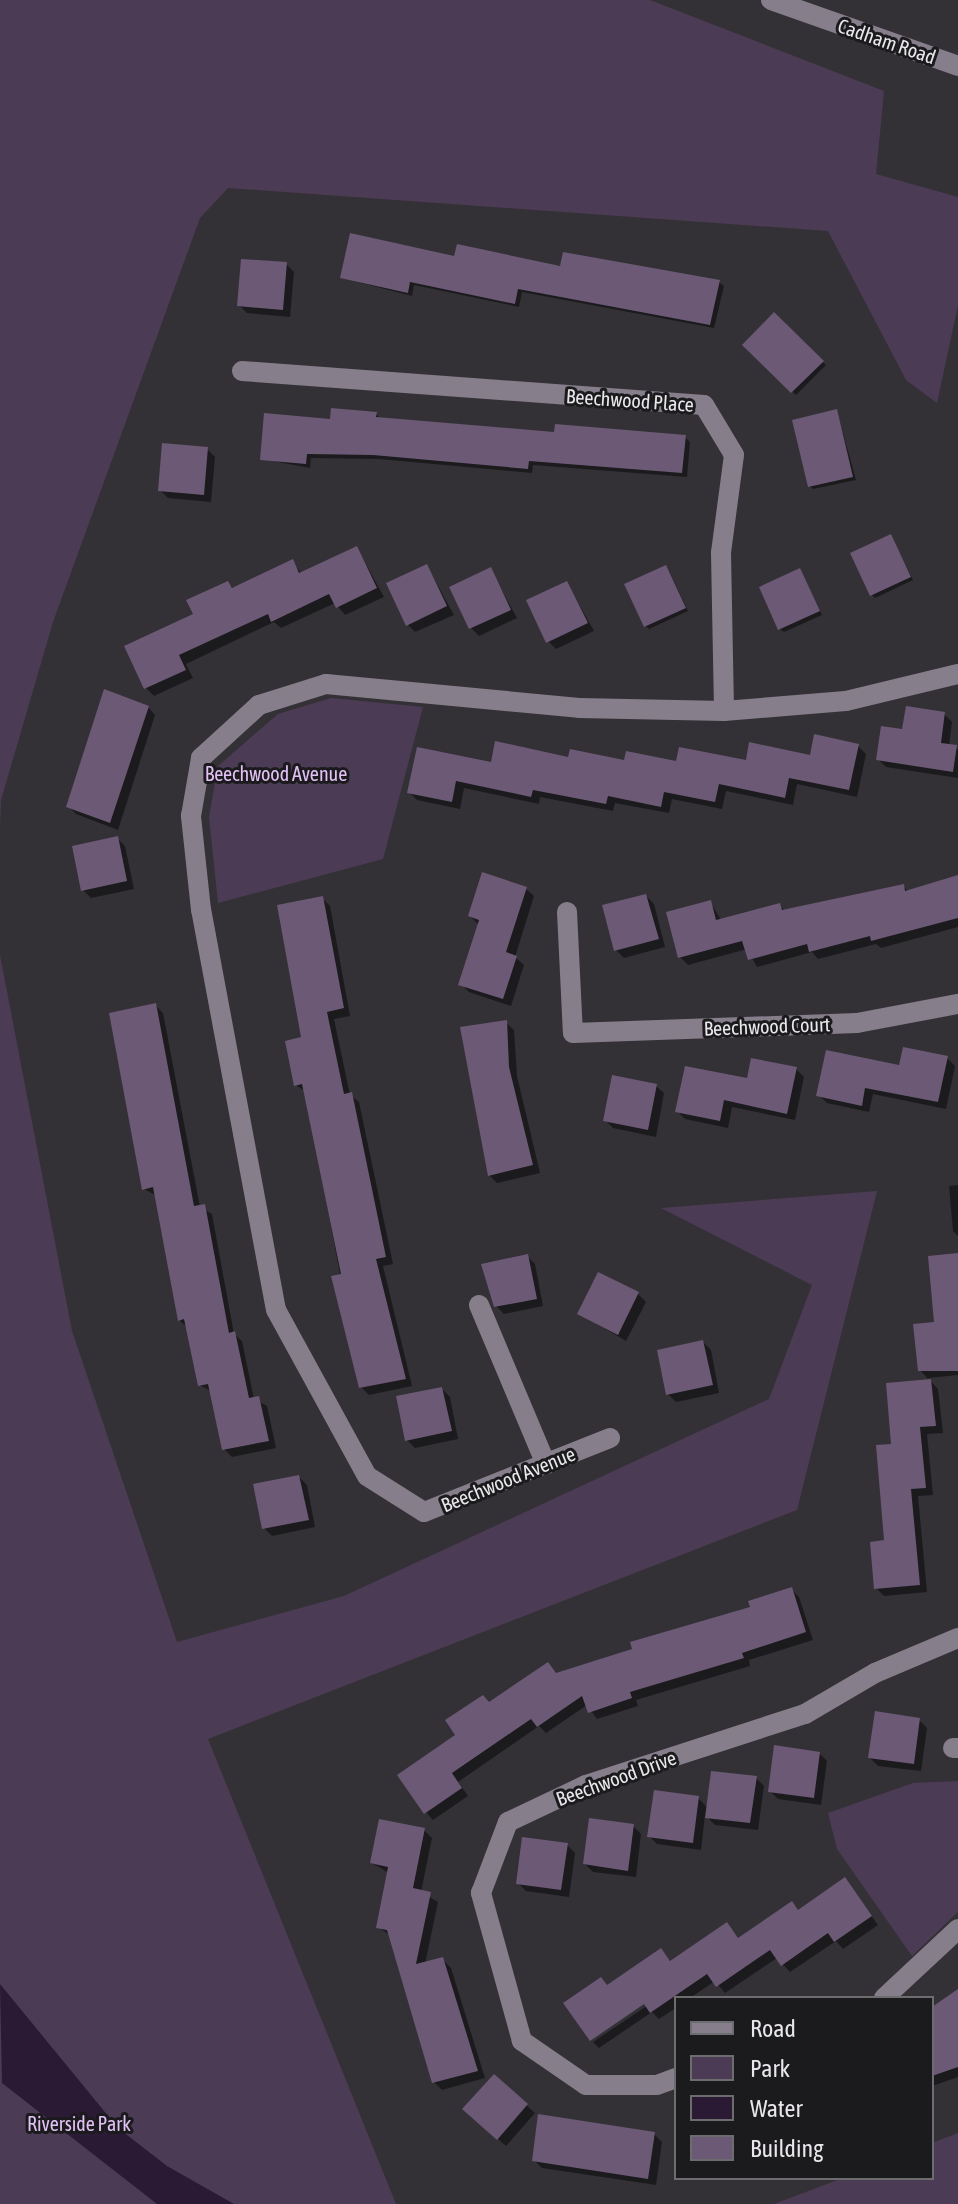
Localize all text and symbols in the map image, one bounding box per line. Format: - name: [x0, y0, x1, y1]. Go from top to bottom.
- street label: Cadham Road: [835, 13, 939, 69]
- street label: Beechwood Place: [565, 384, 695, 416]
- park label: Beechwood Avenue: [205, 761, 347, 785]
- street label: Beechwood Court: [703, 1012, 831, 1040]
- street label: Beechwood Avenue: [437, 1441, 579, 1517]
- street label: Beechwood Drive: [553, 1745, 679, 1811]
- legend: [674, 1996, 934, 2180]
- text: Road: [750, 2015, 796, 2042]
- text: Park: [750, 2055, 790, 2082]
- text: Water: [750, 2095, 803, 2122]
- park label: Riverside Park: [27, 2111, 131, 2135]
- text: Building: [750, 2135, 823, 2162]

